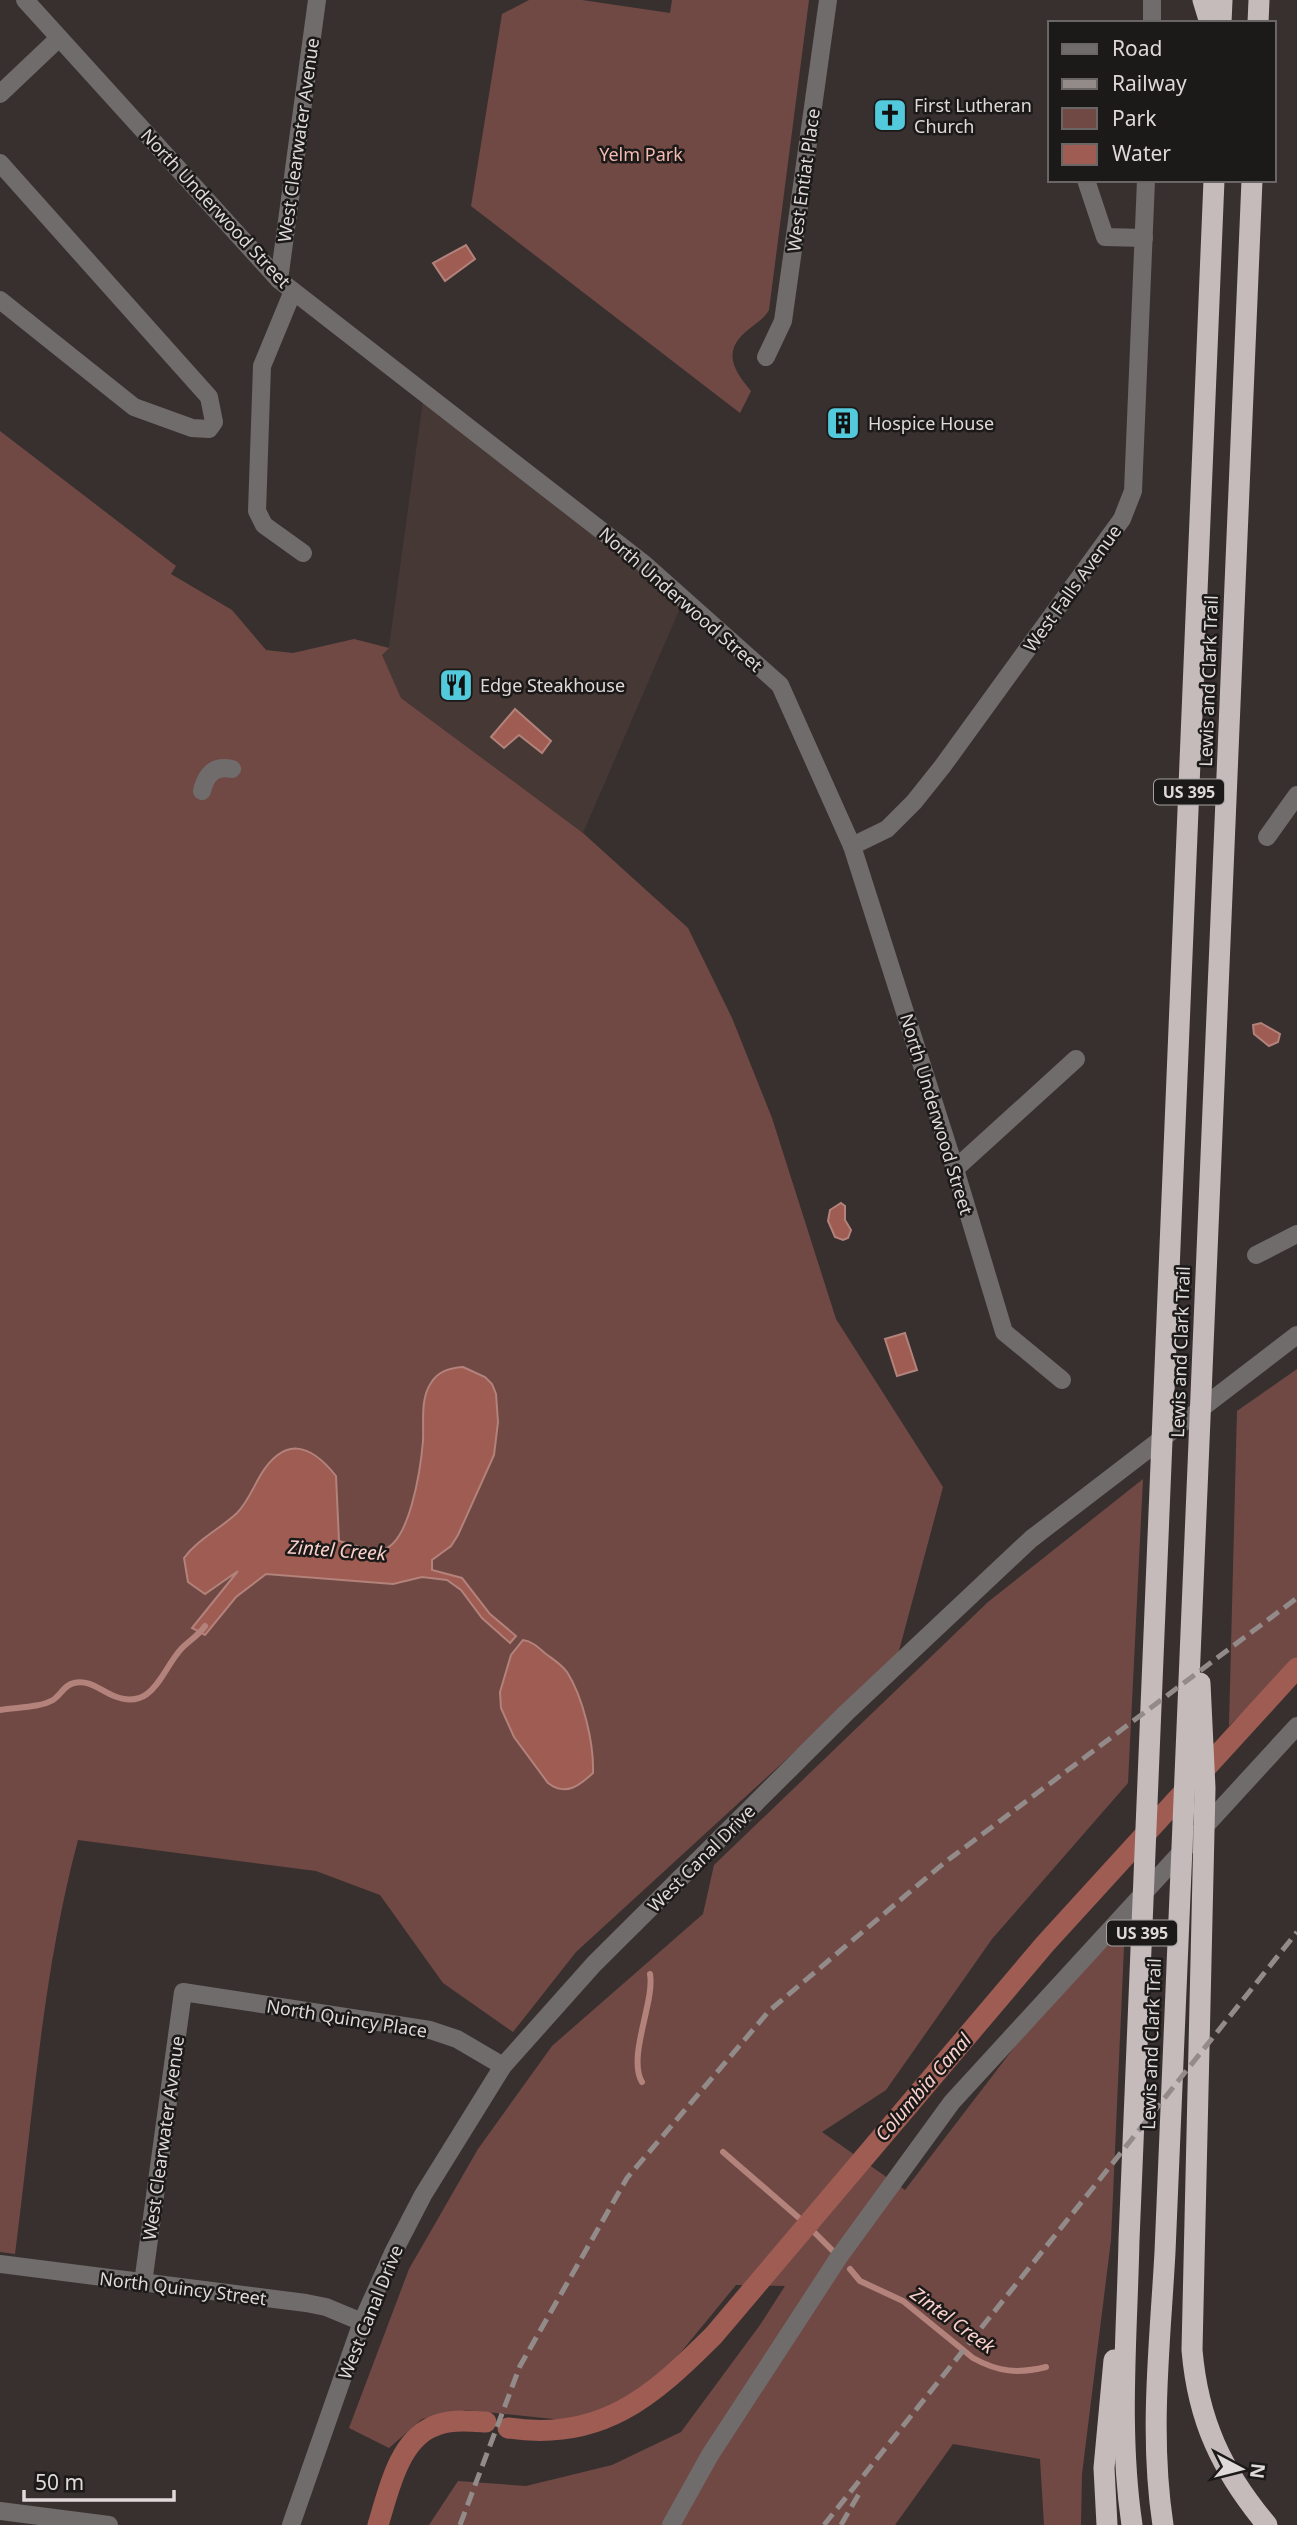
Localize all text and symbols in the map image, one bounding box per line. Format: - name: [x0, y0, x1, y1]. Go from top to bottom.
- legend: [1048, 21, 1276, 182]
- text: Road: [1112, 34, 1162, 62]
- street label: West Clearwater Avenue: [272, 36, 324, 244]
- text: Railway: [1112, 69, 1187, 97]
- place label: First Lutheran Church: [914, 93, 1032, 138]
- church icon: First Lutheran Church: [871, 96, 909, 134]
- text: Park: [1112, 104, 1157, 132]
- street label: West Entiat Place: [781, 107, 825, 253]
- street label: North Underwood Street: [136, 123, 296, 293]
- text: Water: [1112, 139, 1171, 167]
- park label: Yelm Park: [599, 142, 683, 166]
- building icon: Hospice House: [824, 404, 862, 442]
- place label: Hospice House: [868, 411, 994, 435]
- street label: West Falls Avenue: [1018, 520, 1126, 656]
- street label: North Underwood Street: [594, 521, 768, 677]
- street label: Lewis and Clark Trail: [1193, 595, 1223, 767]
- restaurant icon: Edge Steakhouse: [437, 666, 475, 704]
- place label: Edge Steakhouse: [480, 673, 625, 697]
- road number: US 395: [1154, 779, 1224, 804]
- street label: North Underwood Street: [895, 1010, 979, 1218]
- street label: Lewis and Clark Trail: [1165, 1266, 1195, 1438]
- water label: Zintel Creek: [286, 1534, 388, 1566]
- street label: West Canal Drive: [642, 1799, 760, 1917]
- road number: US 395: [1107, 1921, 1177, 1946]
- street label: Lewis and Clark Trail: [1136, 1958, 1166, 2130]
- street label: North Quincy Place: [265, 1993, 429, 2043]
- water label: Columbia Canal: [869, 2027, 978, 2146]
- street label: West Clearwater Avenue: [137, 2034, 189, 2242]
- street label: West Canal Drive: [332, 2241, 408, 2383]
- street label: North Quincy Street: [98, 2266, 268, 2310]
- water label: Zintel Creek: [905, 2280, 1001, 2360]
- north arrow: [1206, 2434, 1276, 2504]
- scale bar: [24, 2458, 175, 2502]
- text: N: [1244, 2462, 1272, 2480]
- text: 50 m: [35, 2468, 84, 2496]

